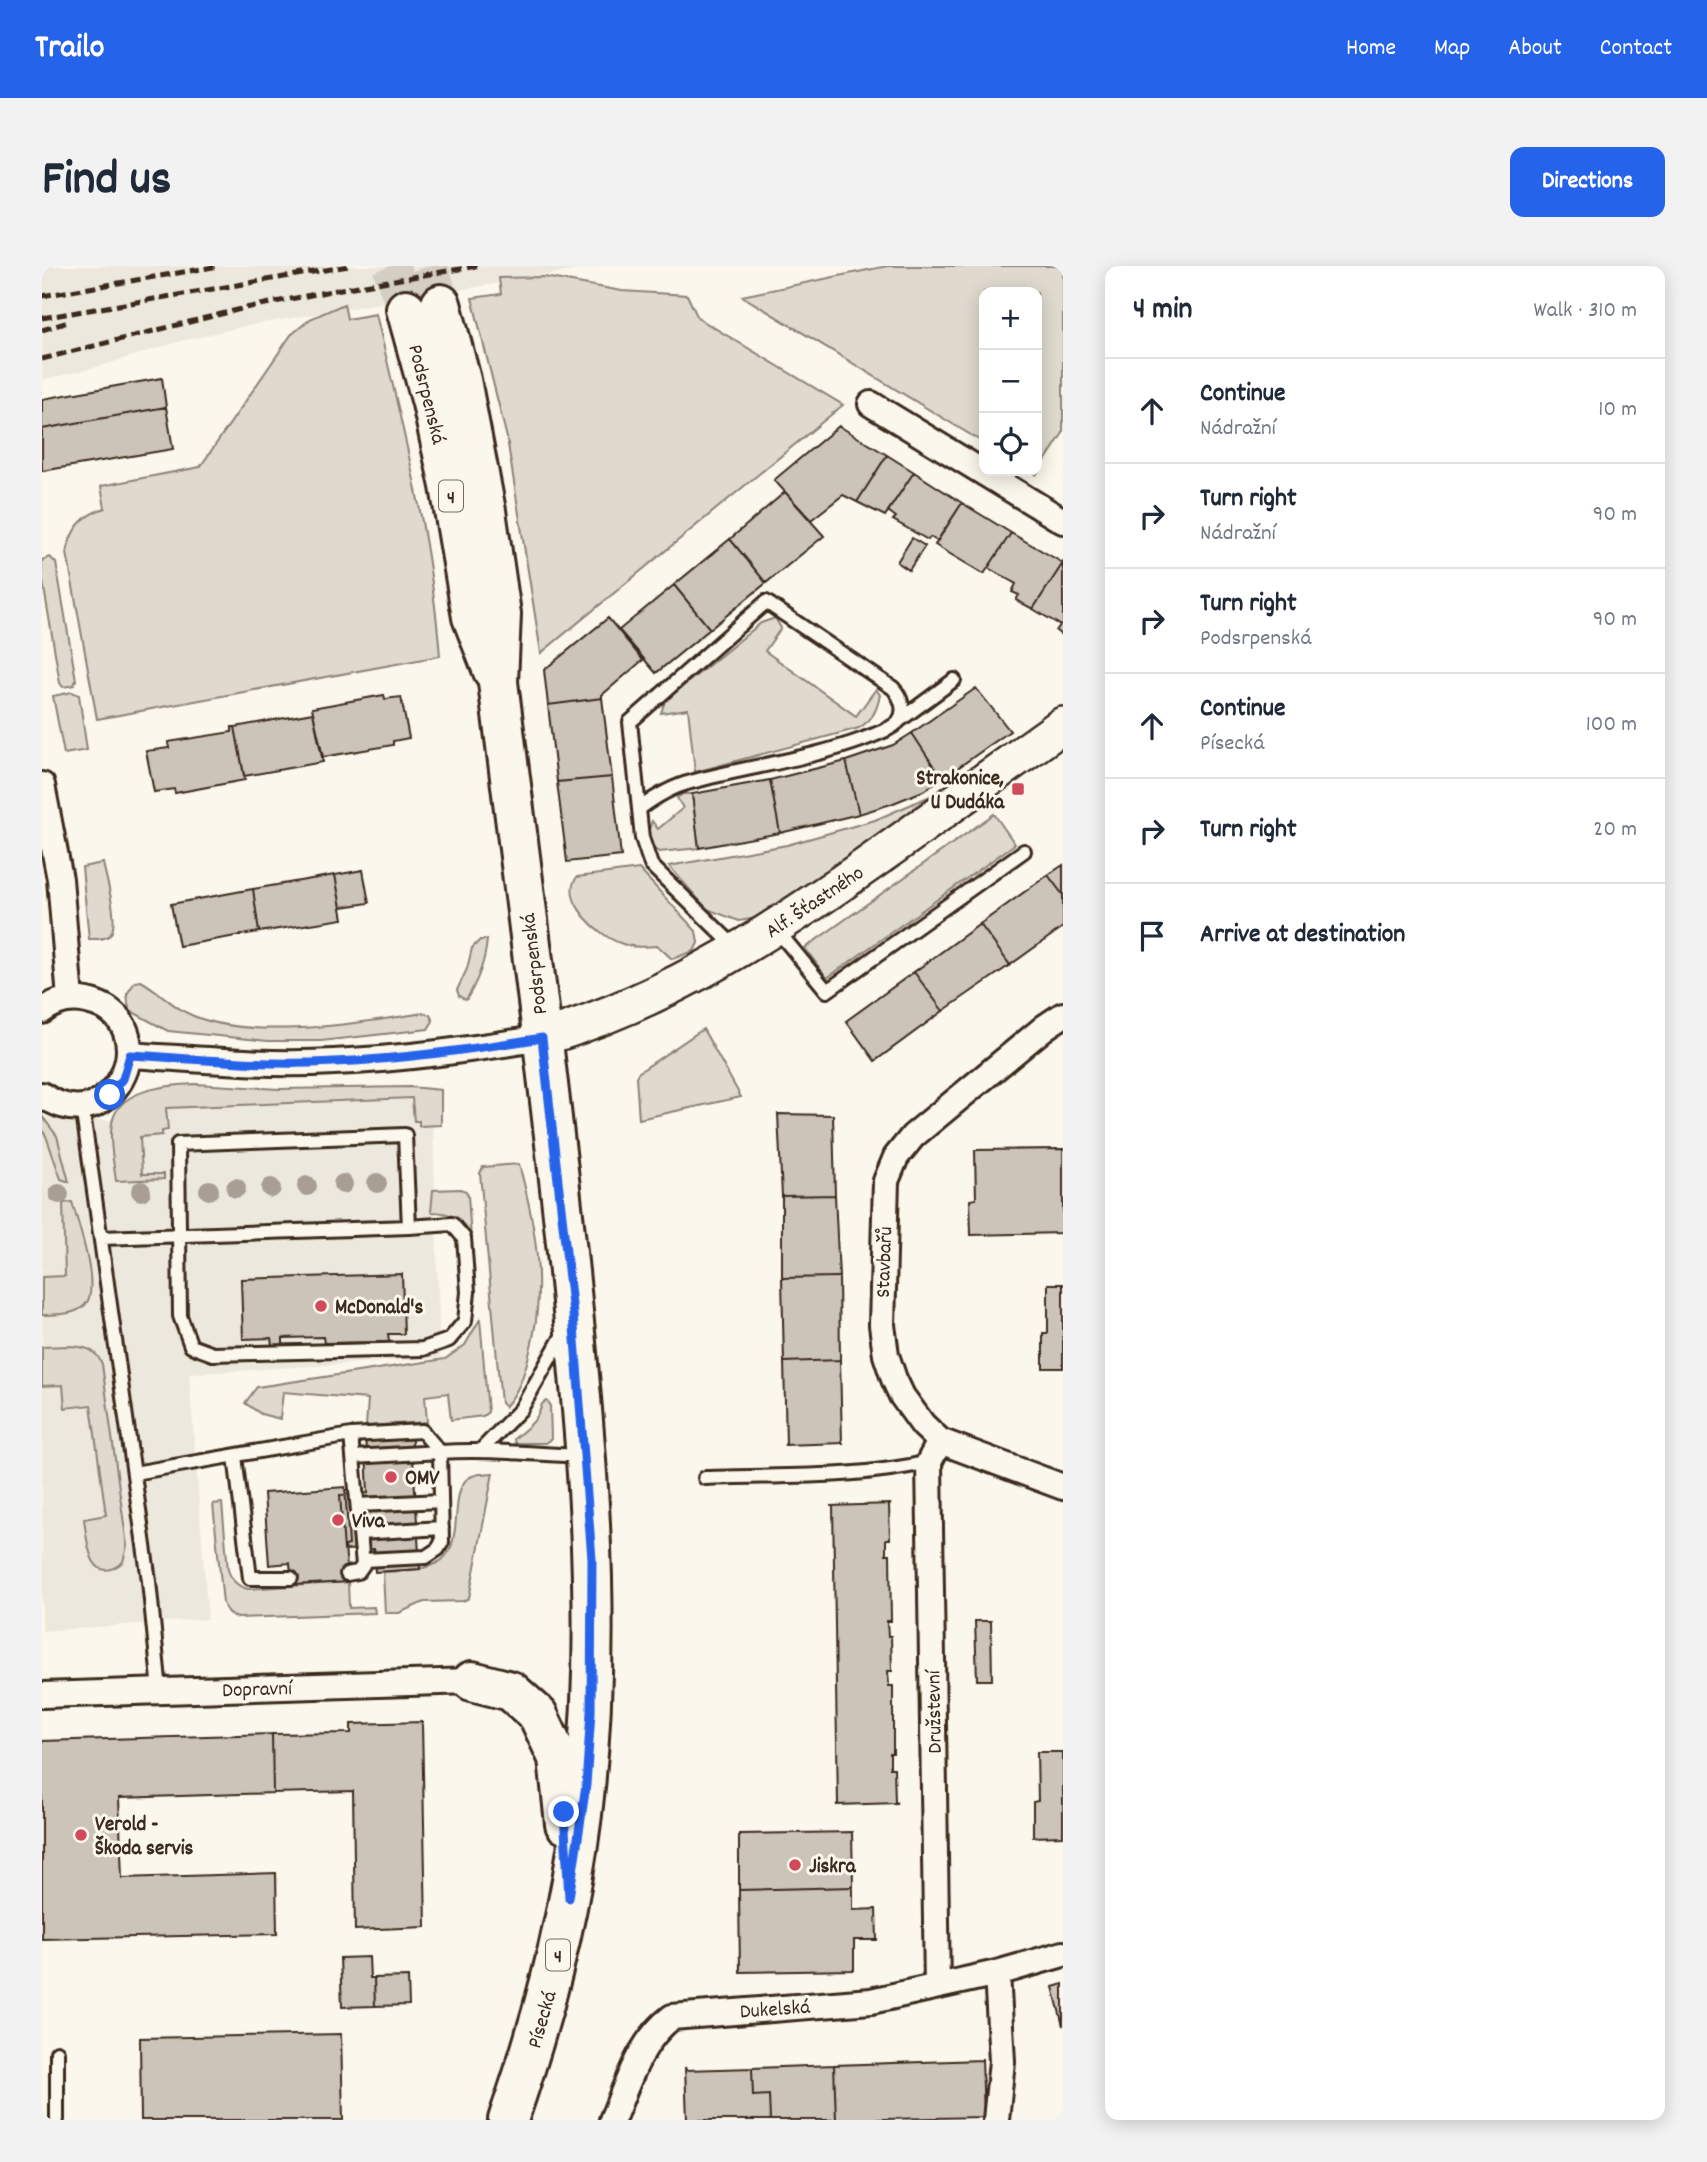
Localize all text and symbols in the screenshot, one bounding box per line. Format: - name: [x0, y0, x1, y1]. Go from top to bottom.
- text: Trailo: [35, 26, 105, 73]
- text: Home: [1346, 32, 1396, 66]
- text: Map: [1434, 32, 1470, 66]
- text: About: [1508, 32, 1562, 66]
- text: Contact: [1600, 32, 1672, 66]
- text: Find us: [42, 147, 171, 217]
- button: Directions: [1510, 147, 1665, 217]
- map controls: [979, 287, 1042, 476]
- button: +: [979, 287, 1042, 350]
- text: 4 min: [1133, 290, 1192, 333]
- text: Walk · 310 m: [1533, 295, 1637, 328]
- street label: Podsrpenská: [398, 342, 452, 448]
- button: −: [979, 350, 1042, 413]
- text: Continue: [1200, 376, 1285, 413]
- icon: ahead: [1133, 392, 1171, 430]
- text: 10 m: [1598, 394, 1637, 427]
- button: locate: [979, 413, 1042, 476]
- text: Nádražní: [1200, 413, 1276, 446]
- road number: 4: [439, 480, 463, 512]
- text: Turn right: [1200, 481, 1297, 518]
- icon: right: [1133, 497, 1171, 535]
- text: 90 m: [1593, 499, 1637, 532]
- text: Nádražní: [1200, 518, 1276, 551]
- text: Turn right: [1200, 586, 1297, 623]
- icon: right: [1133, 602, 1171, 640]
- text: 90 m: [1593, 604, 1637, 637]
- text: Podsrpenská: [1200, 623, 1312, 656]
- text: Continue: [1200, 691, 1285, 728]
- icon: ahead: [1133, 707, 1171, 745]
- text: 100 m: [1586, 709, 1637, 742]
- text: Písecká: [1200, 728, 1265, 761]
- place label: Strakonice, U Dudáka: [916, 765, 1005, 819]
- marker: Strakonice, U Dudáka: [1010, 781, 1026, 797]
- icon: right: [1133, 812, 1171, 850]
- text: Turn right: [1200, 812, 1297, 849]
- text: 20 m: [1593, 814, 1637, 847]
- street label: Alf. Šťastného: [760, 859, 871, 947]
- street label: Podsrpenská: [515, 911, 557, 1016]
- icon: arrive: [1133, 917, 1171, 955]
- text: Arrive at destination: [1200, 917, 1405, 954]
- route start: [94, 1079, 125, 1110]
- street label: Stavbařů: [870, 1226, 902, 1298]
- place label: McDonald's: [335, 1294, 423, 1324]
- marker: McDonald's: [313, 1298, 329, 1314]
- place label: OMV: [405, 1465, 440, 1495]
- marker: OMV: [383, 1469, 399, 1485]
- place label: Viva: [352, 1508, 386, 1538]
- marker: Viva: [330, 1512, 346, 1528]
- street label: Družstevní: [920, 1668, 952, 1754]
- street label: Dopravní: [222, 1675, 295, 1707]
- route end: [548, 1796, 579, 1827]
- place label: Verold - Škoda servis: [95, 1811, 194, 1865]
- marker: Verold - Škoda servis: [73, 1827, 89, 1843]
- place label: Jiskra: [809, 1853, 857, 1883]
- marker: Jiskra: [787, 1857, 803, 1873]
- road number: 4: [546, 1940, 570, 1970]
- street label: Písecká: [521, 1987, 567, 2052]
- street label: Dukelská: [739, 1994, 812, 2028]

